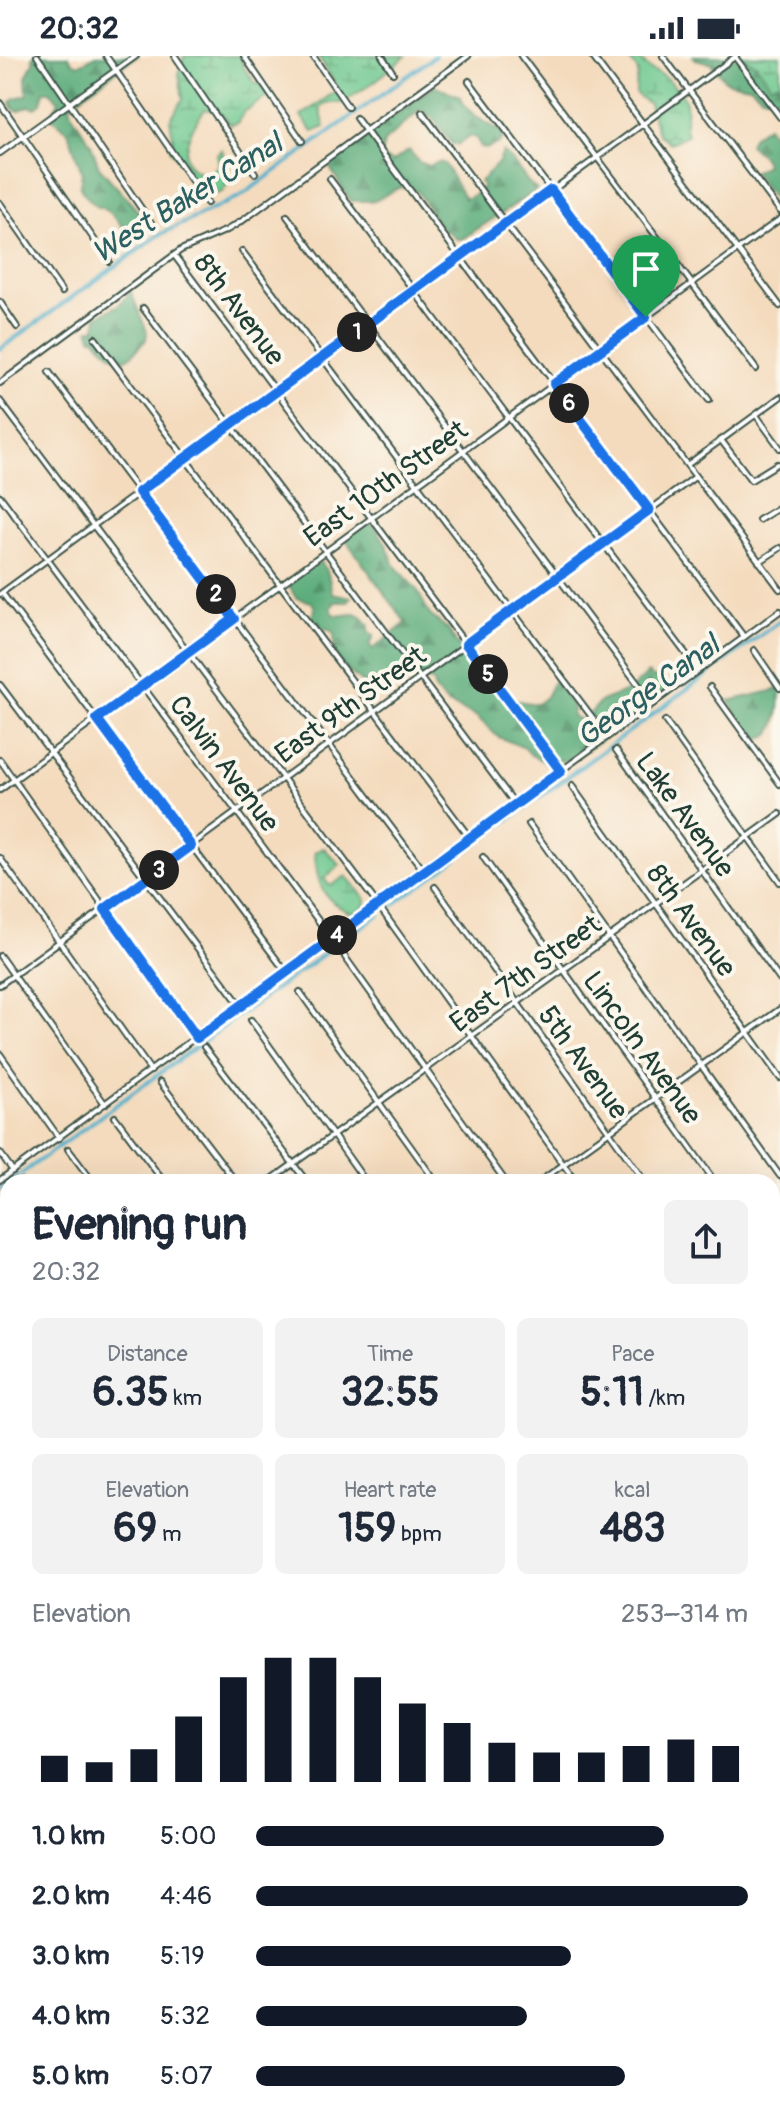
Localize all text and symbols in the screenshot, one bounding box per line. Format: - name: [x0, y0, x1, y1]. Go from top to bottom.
- text: 20:32: [40, 10, 119, 47]
- water label: West Baker Canal: [85, 124, 292, 272]
- pin: [612, 235, 680, 317]
- street label: 8th Avenue: [186, 247, 292, 373]
- icon: arrive: [624, 247, 668, 291]
- pin: 1: [337, 312, 377, 352]
- text: 1: [353, 318, 361, 346]
- pin: 6: [549, 383, 589, 423]
- text: 6: [563, 389, 575, 417]
- street label: East 10th Street: [297, 413, 475, 555]
- pin: 2: [196, 574, 236, 614]
- text: 2: [210, 580, 222, 608]
- water label: George Canal: [570, 626, 729, 756]
- street label: East 9th Street: [268, 638, 434, 772]
- pin: 5: [468, 654, 508, 694]
- text: 5: [482, 660, 494, 688]
- street label: Calvin Avenue: [161, 689, 287, 839]
- street label: Lake Avenue: [628, 745, 742, 885]
- pin: 3: [139, 850, 179, 890]
- text: 3: [153, 856, 165, 884]
- street label: 8th Avenue: [638, 858, 743, 984]
- street label: East 7th Street: [443, 907, 609, 1041]
- pin: 4: [317, 915, 357, 955]
- text: 4: [331, 921, 343, 949]
- street label: Lincoln Avenue: [575, 965, 709, 1131]
- street label: 5th Avenue: [530, 999, 636, 1127]
- text: Evening run: [32, 1198, 247, 1253]
- button: share: [664, 1200, 748, 1284]
- text: 20:32: [32, 1256, 100, 1288]
- text: Distance: [107, 1340, 188, 1368]
- text: Time: [367, 1340, 413, 1368]
- text: Pace: [611, 1340, 654, 1368]
- text: 6.35: [93, 1368, 169, 1417]
- text: 32:55: [341, 1368, 439, 1417]
- text: 5:11: [580, 1368, 644, 1417]
- text: km: [169, 1384, 202, 1412]
- text: /km: [644, 1384, 685, 1412]
- text: Elevation: [105, 1476, 189, 1504]
- text: Heart rate: [344, 1476, 436, 1504]
- text: kcal: [615, 1476, 651, 1504]
- text: 69: [113, 1504, 157, 1553]
- text: 159: [338, 1504, 396, 1553]
- text: 483: [600, 1504, 666, 1553]
- text: m: [157, 1520, 181, 1548]
- text: bpm: [396, 1520, 442, 1548]
- text: Elevation: [32, 1598, 131, 1630]
- text: 253–314 m: [621, 1598, 748, 1630]
- text: 1.0 km: [32, 1820, 105, 1852]
- text: 5:00: [160, 1820, 217, 1852]
- text: 2.0 km: [32, 1880, 110, 1912]
- text: 4:46: [160, 1880, 212, 1912]
- text: 3.0 km: [32, 1940, 110, 1972]
- text: 5:19: [160, 1940, 205, 1972]
- text: 4.0 km: [32, 2000, 110, 2032]
- text: 5:32: [160, 2000, 210, 2032]
- text: 5.0 km: [32, 2060, 109, 2092]
- text: 5:07: [160, 2060, 213, 2092]

